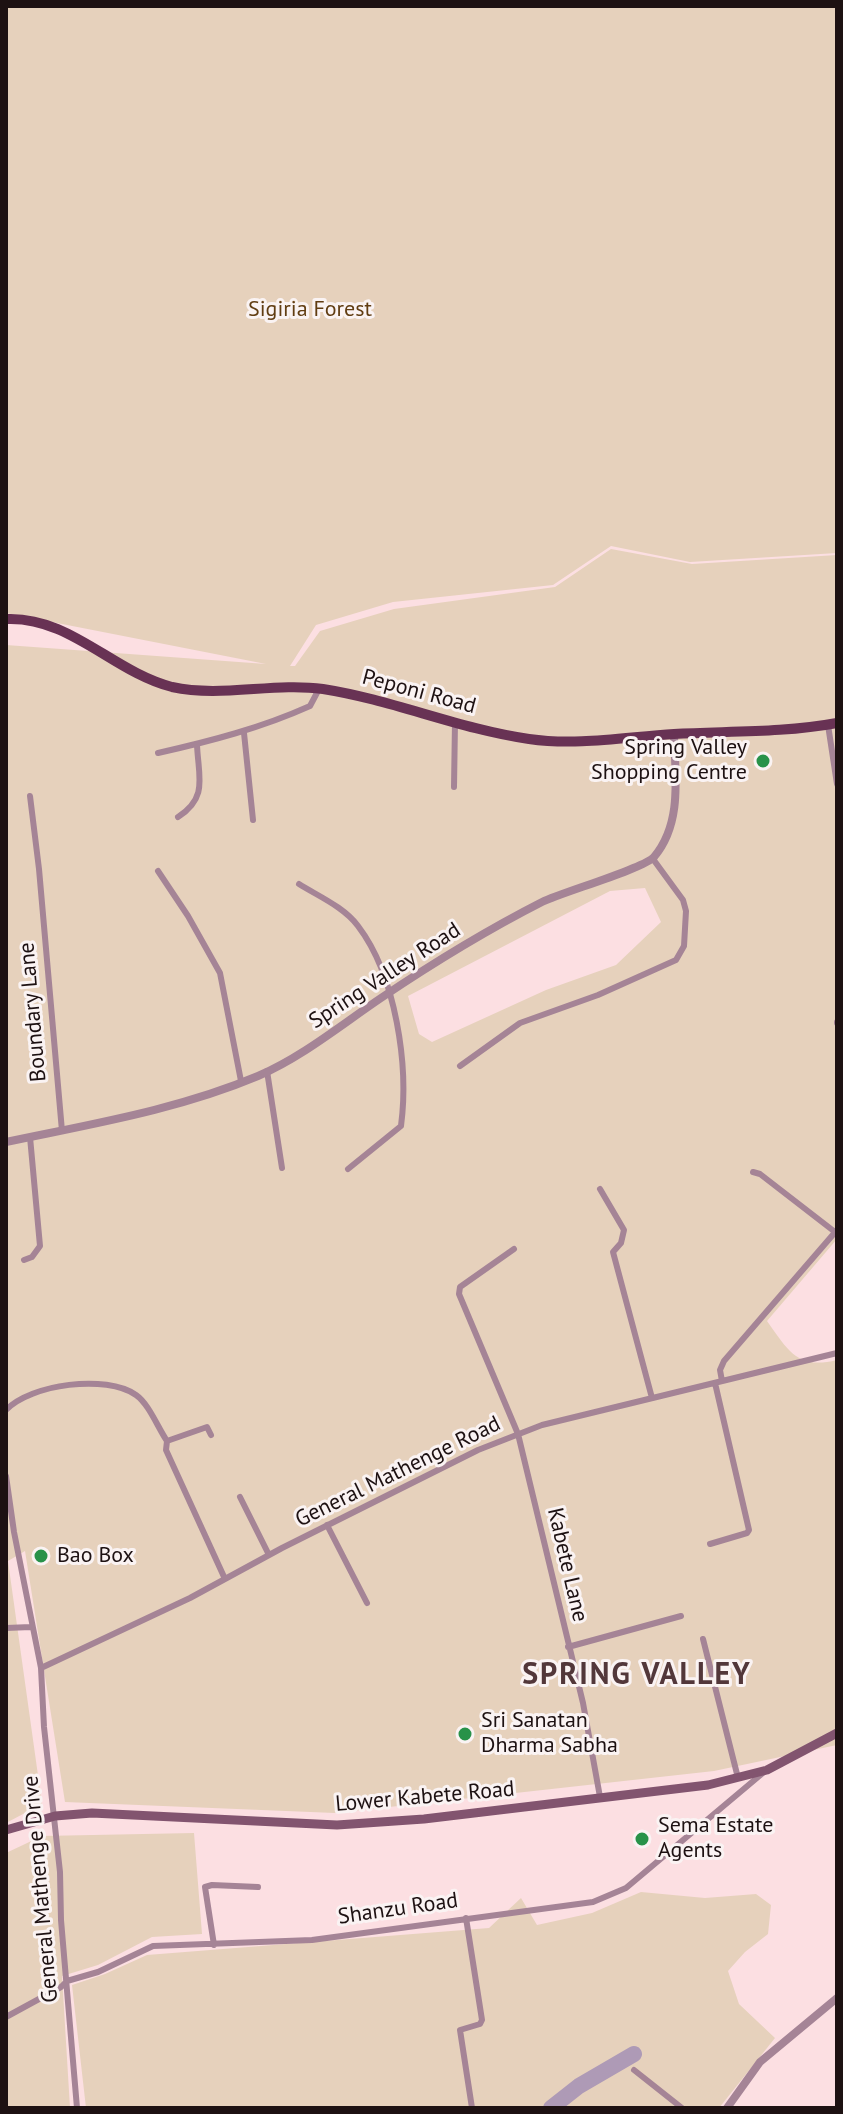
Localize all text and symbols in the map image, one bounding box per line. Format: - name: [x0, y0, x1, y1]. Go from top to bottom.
- park label: Sigiria Forest: [248, 297, 372, 323]
- street label: Peponi Road: [359, 664, 479, 720]
- place label: Spring Valley Shopping Centre: [591, 735, 747, 786]
- marker: Spring Valley Shopping Centre: [754, 752, 772, 770]
- street label: Spring Valley Road: [304, 917, 466, 1035]
- street label: Boundary Lane: [14, 941, 52, 1083]
- street label: General Mathenge Road: [291, 1411, 505, 1533]
- street label: Kabete Lane: [541, 1505, 593, 1625]
- place label: Bao Box: [57, 1543, 134, 1569]
- marker: Bao Box: [32, 1547, 50, 1565]
- district label: SPRING VALLEY: [522, 1657, 752, 1693]
- place label: Sri Sanatan Dharma Sabha: [481, 1708, 618, 1760]
- marker: Sri Sanatan Dharma Sabha: [456, 1725, 474, 1743]
- street label: General Mathenge Drive: [18, 1774, 64, 2004]
- street label: Lower Kabete Road: [334, 1776, 516, 1818]
- place label: Sema Estate Agents: [658, 1813, 773, 1864]
- marker: Sema Estate Agents: [633, 1830, 651, 1848]
- street label: Shanzu Road: [336, 1888, 460, 1930]

